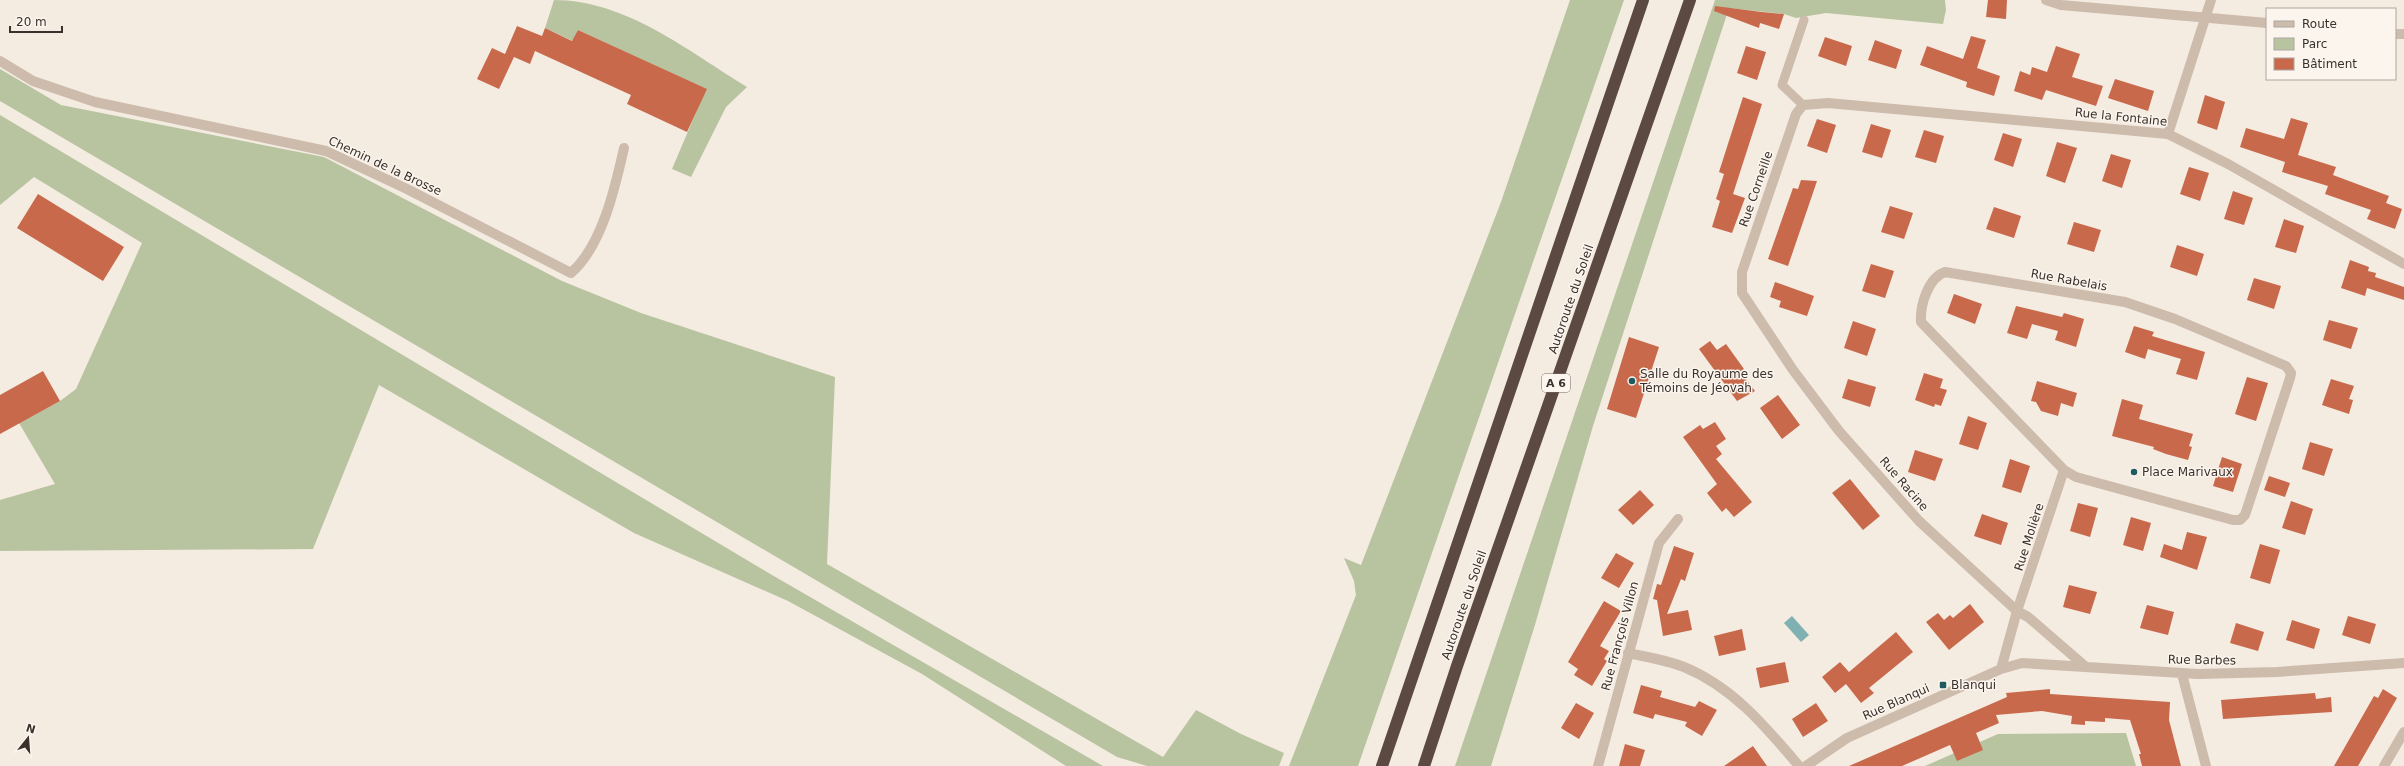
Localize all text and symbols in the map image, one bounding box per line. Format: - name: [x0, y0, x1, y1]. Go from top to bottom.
- scale bar: [10, 8, 62, 34]
- legend: [2266, 8, 2396, 80]
- text: 20 m: [16, 15, 47, 29]
- text: Route: [2302, 17, 2337, 31]
- text: Parc: [2302, 37, 2327, 51]
- text: Bâtiment: [2302, 57, 2357, 71]
- street label: Rue la Fontaine: [2074, 105, 2168, 129]
- street label: Chemin de la Brosse: [326, 134, 444, 198]
- street label: Rue Corneille: [1736, 149, 1776, 229]
- street label: Autoroute du Soleil: [1546, 242, 1596, 356]
- street label: Rue Rabelais: [2030, 266, 2108, 294]
- place label: Salle du Royaume des Témoins de Jéovah: [1639, 367, 1773, 395]
- road number: A 6: [1542, 374, 1570, 392]
- marker: Salle du Royaume des Témoins de Jéovah: [1627, 376, 1637, 386]
- street label: Rue Racine: [1877, 454, 1931, 514]
- place label: Place Marivaux: [2142, 465, 2233, 479]
- marker: Place Marivaux: [2129, 467, 2139, 477]
- street label: Rue Molière: [2011, 501, 2047, 573]
- street label: Autoroute du Soleil: [1439, 548, 1489, 662]
- street label: Rue François Villon: [1599, 580, 1641, 692]
- street label: Rue Barbes: [2168, 652, 2236, 668]
- place label: Blanqui: [1951, 678, 1996, 692]
- marker: Blanqui: [1938, 680, 1948, 690]
- street label: Rue Blanqui: [1860, 681, 1932, 723]
- north arrow: [8, 718, 48, 758]
- text: N: [24, 721, 37, 736]

